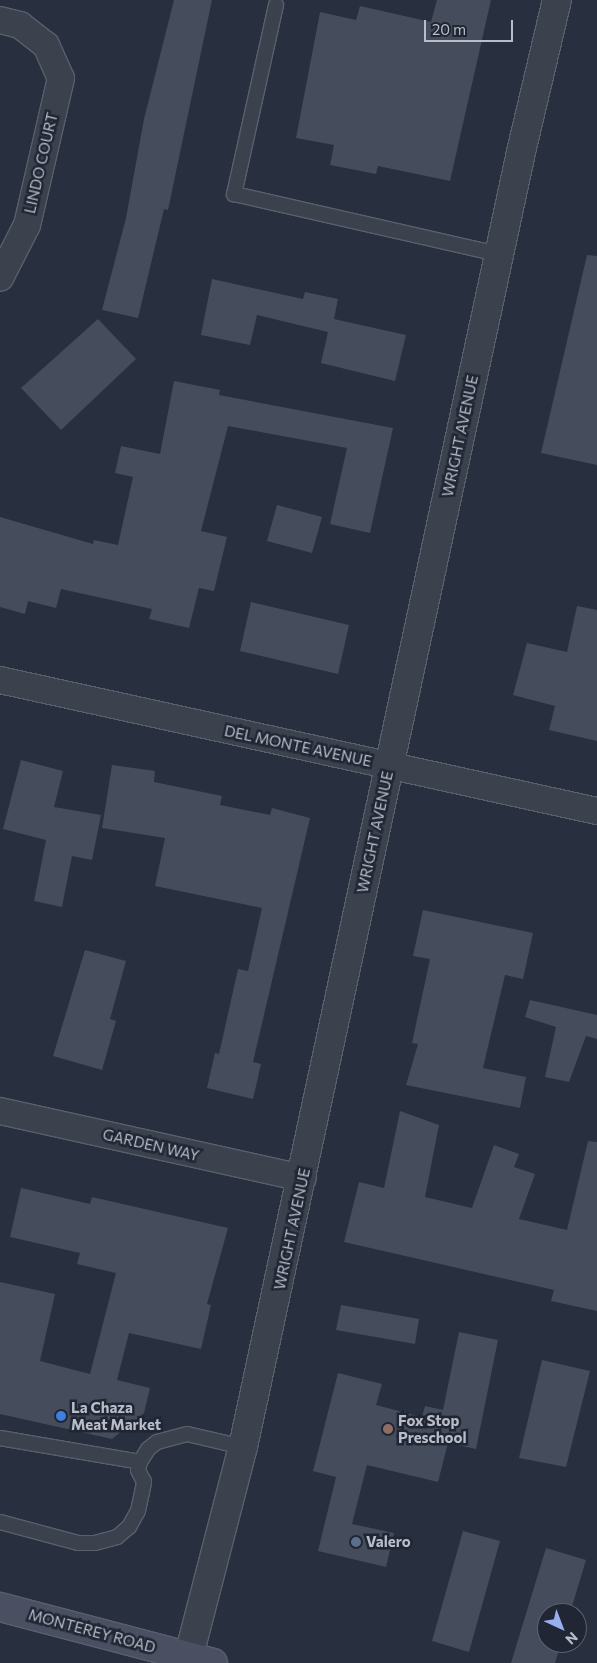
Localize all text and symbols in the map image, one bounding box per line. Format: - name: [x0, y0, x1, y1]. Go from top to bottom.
- scale bar: [427, 10, 516, 42]
- text: 20 m: [432, 20, 466, 38]
- street label: LINDO COURT: [21, 111, 61, 215]
- street label: WRIGHT AVENUE: [438, 374, 482, 498]
- street label: DEL MONTE AVENUE: [223, 722, 373, 770]
- street label: WRIGHT AVENUE: [353, 770, 397, 894]
- street label: GARDEN WAY: [101, 1125, 201, 1165]
- street label: WRIGHT AVENUE: [270, 1167, 314, 1291]
- place label: La Chaza Meat Market: [71, 1398, 161, 1433]
- marker: La Chaza Meat Market: [55, 1410, 67, 1422]
- place label: Fox Stop Preschool: [398, 1411, 467, 1446]
- marker: Fox Stop Preschool: [382, 1423, 394, 1435]
- place label: Valero: [366, 1533, 411, 1551]
- marker: Valero: [350, 1536, 362, 1548]
- north arrow: [537, 1603, 587, 1653]
- street label: MONTEREY ROAD: [27, 1605, 157, 1657]
- text: N: [562, 1629, 582, 1648]

